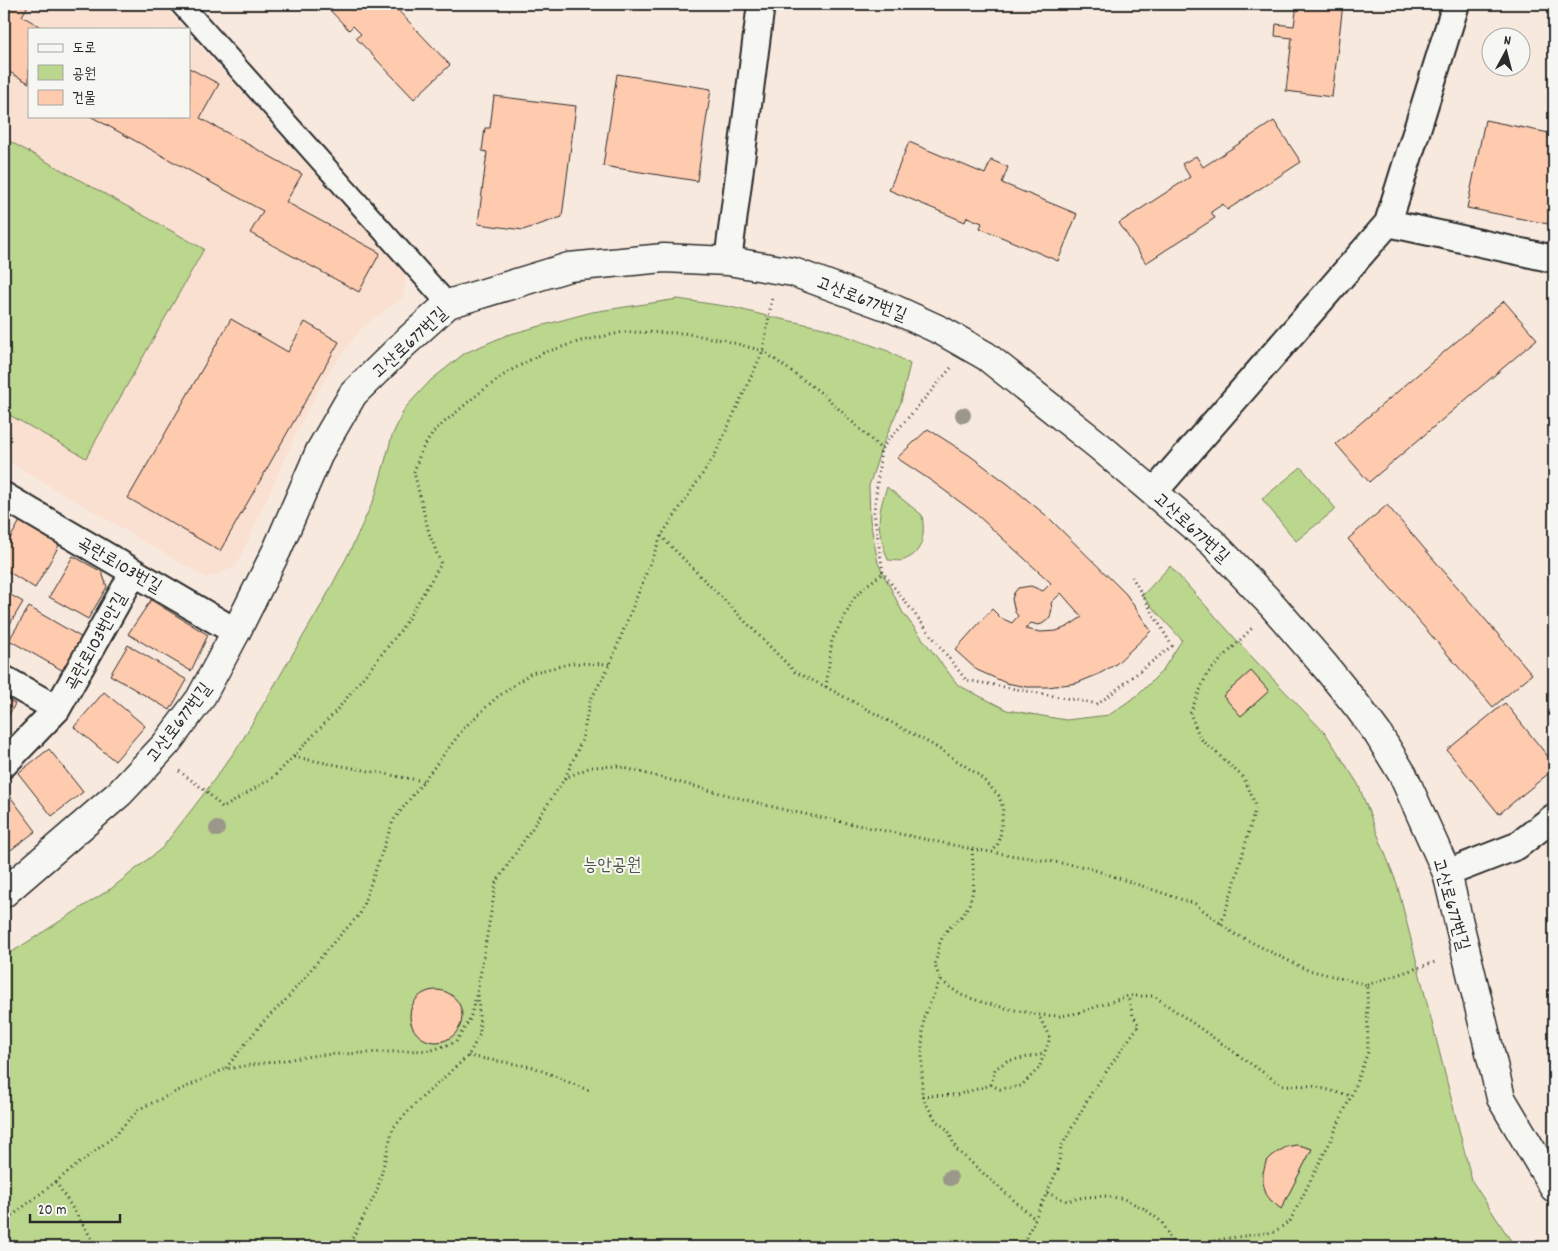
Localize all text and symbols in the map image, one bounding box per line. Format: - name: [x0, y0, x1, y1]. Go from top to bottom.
- legend: [28, 28, 190, 118]
- north arrow: [1480, 28, 1530, 78]
- text: N: [1503, 31, 1512, 51]
- text: 도로: [72, 38, 96, 60]
- text: 공원: [72, 64, 96, 86]
- text: 건물: [72, 88, 96, 110]
- street label: 고산로677번길: [812, 272, 910, 329]
- street label: 고산로677번길: [367, 302, 454, 385]
- street label: 고산로677번길: [1147, 488, 1234, 570]
- street label: 곡란로103번길: [72, 532, 166, 601]
- street label: 곡란로103번안길: [60, 588, 135, 696]
- street label: 고산로677번길: [141, 678, 219, 769]
- park label: 능안공원: [583, 854, 641, 879]
- street label: 고산로677번길: [1424, 856, 1475, 954]
- scale bar: [30, 1191, 120, 1223]
- text: 20 m: [38, 1200, 66, 1222]

